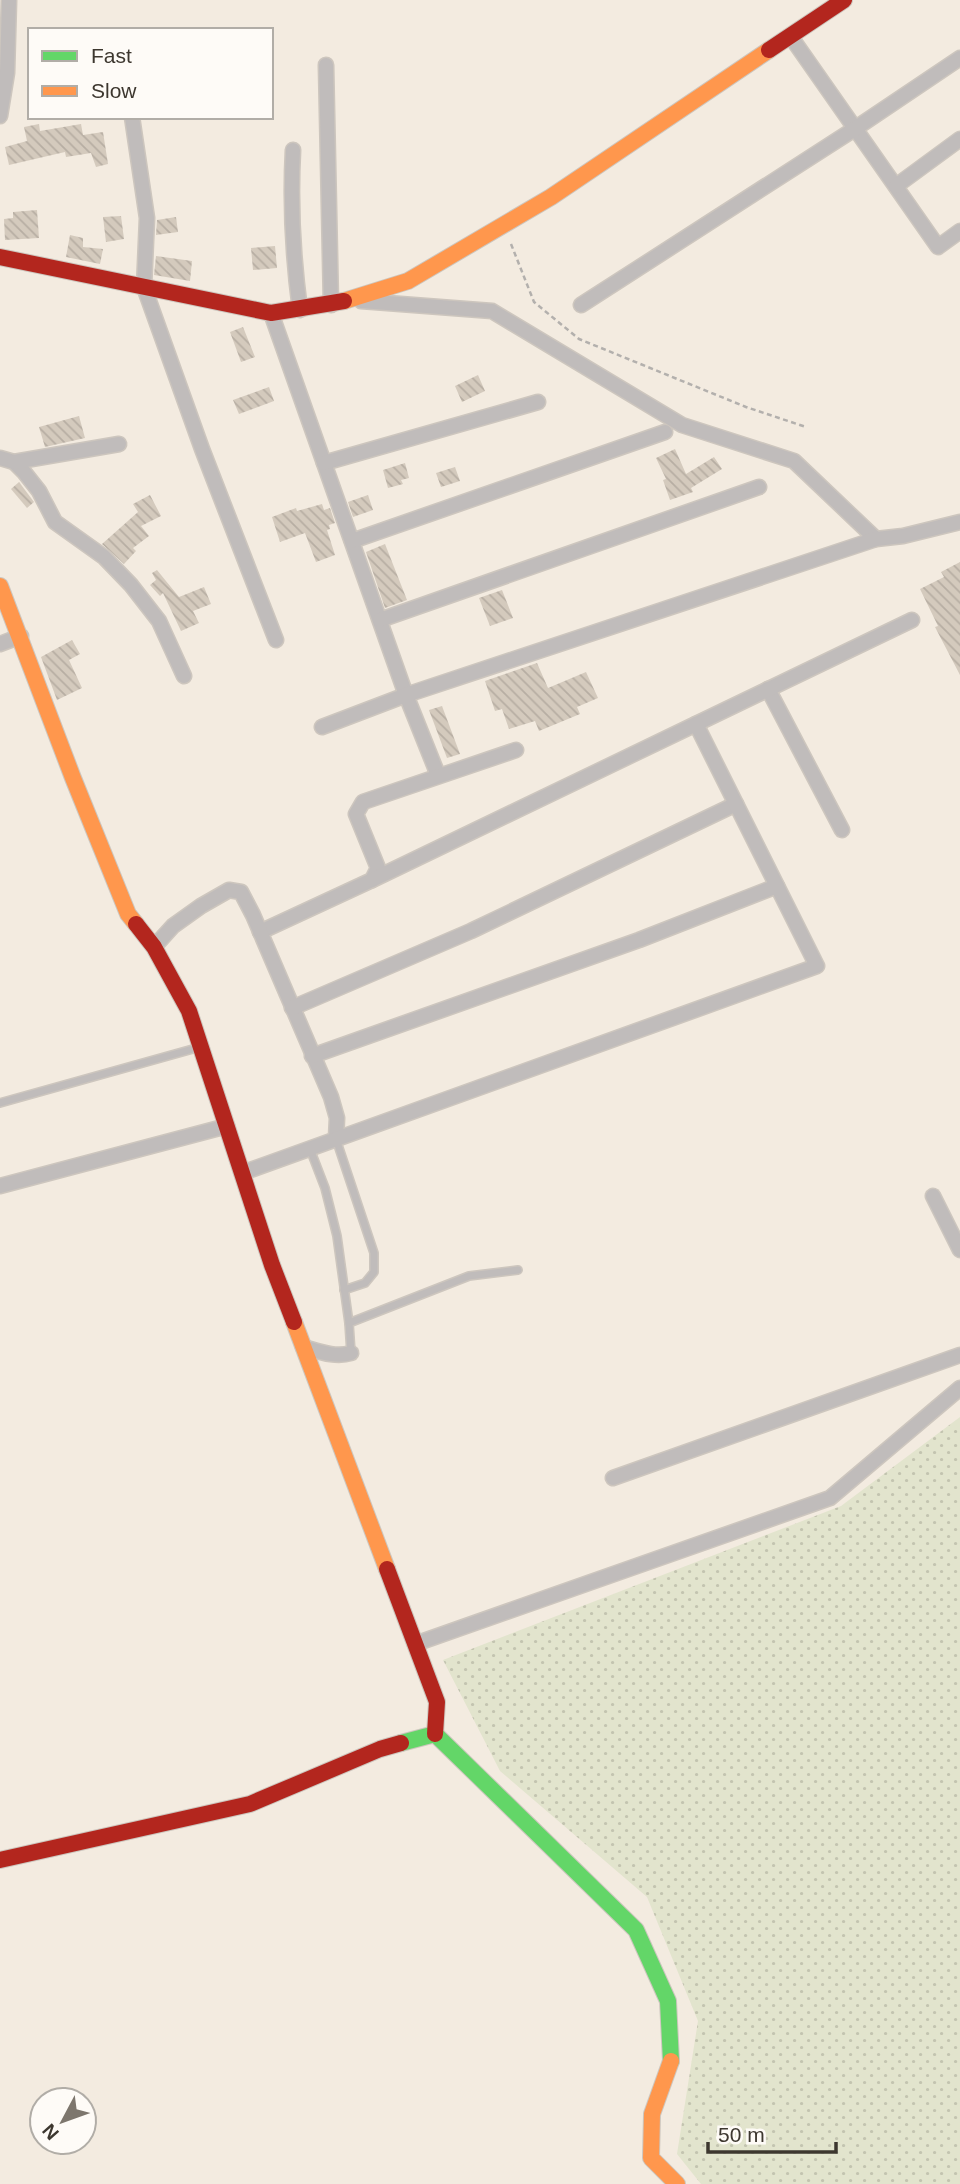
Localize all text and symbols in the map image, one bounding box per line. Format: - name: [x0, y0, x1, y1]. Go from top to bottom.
- legend: [28, 28, 273, 119]
- text: Fast: [91, 44, 132, 67]
- text: Slow: [91, 79, 137, 102]
- north arrow: [28, 2086, 98, 2156]
- scale bar: [708, 2110, 836, 2154]
- text: N: [38, 2120, 63, 2144]
- text: 50 m: [718, 2123, 765, 2146]

